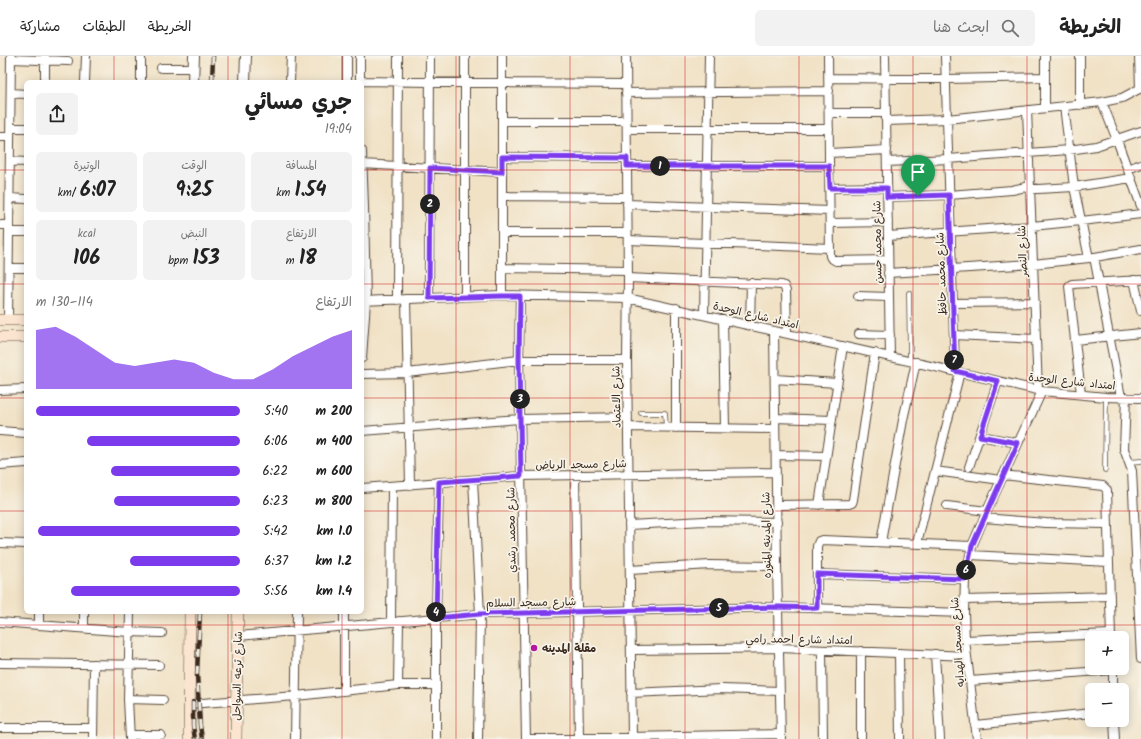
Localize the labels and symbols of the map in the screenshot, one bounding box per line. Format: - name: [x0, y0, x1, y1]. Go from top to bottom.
- pin: [901, 155, 935, 196]
- pin: 1: [650, 156, 670, 176]
- pin: 2: [420, 194, 440, 214]
- street label: شارع محمد حسن: [868, 200, 888, 284]
- street label: شارع النصر: [1013, 225, 1033, 278]
- street label: شارع محمد حافظ: [932, 232, 952, 316]
- street label: امتداد شارع الوحدة: [711, 297, 800, 335]
- pin: 7: [944, 350, 964, 370]
- street label: شارع الاعتماد: [607, 366, 627, 428]
- street label: امتداد شارع الوحدة: [1027, 368, 1116, 396]
- pin: 3: [510, 389, 530, 409]
- street label: شارع مسجد الرياض: [535, 455, 627, 475]
- street label: شارع محمد رشدي: [502, 487, 522, 573]
- street label: شارع المدينه المنوره: [757, 492, 777, 578]
- pin: 6: [956, 560, 976, 580]
- street label: شارع مسجد السلام: [486, 593, 576, 613]
- street label: شارع مسجد الهدايه: [946, 596, 970, 688]
- pin: 5: [709, 598, 729, 618]
- pin: 4: [426, 602, 446, 622]
- street label: امتداد شارع احمد رامي: [745, 630, 853, 651]
- street label: شارع ترعه السواحل: [228, 631, 248, 721]
- place label: مقلة المدينه: [542, 640, 596, 658]
- marker: مقلة المدينه: [529, 643, 539, 653]

